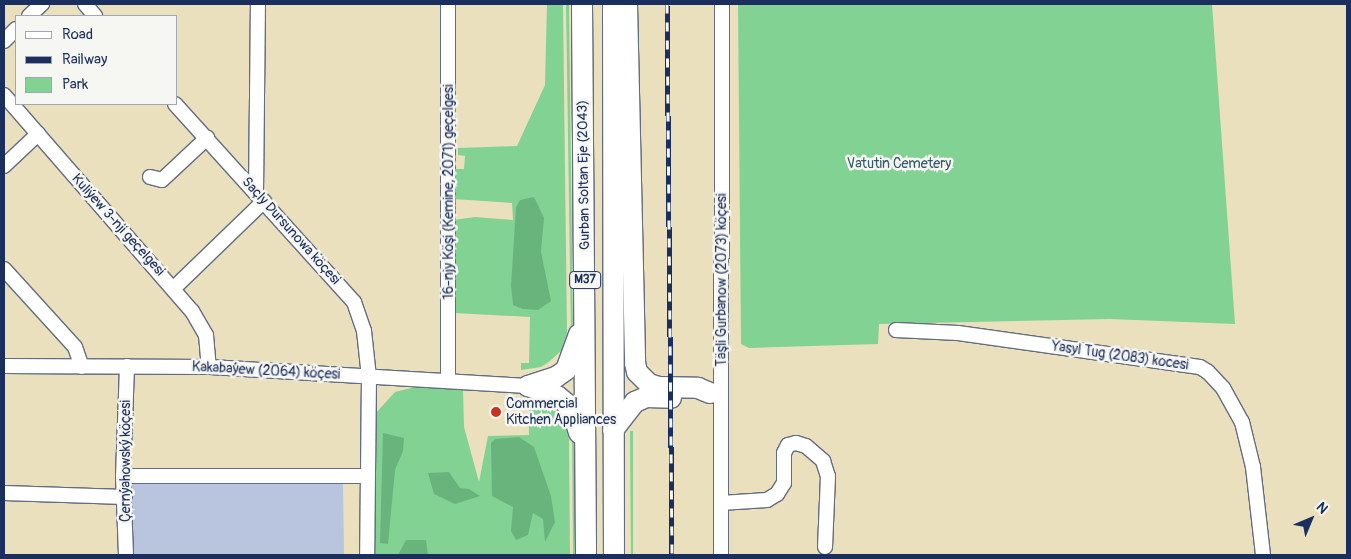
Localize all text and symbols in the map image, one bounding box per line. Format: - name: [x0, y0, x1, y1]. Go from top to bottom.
- legend: [15, 15, 178, 105]
- text: Road: [62, 25, 93, 44]
- text: Railway: [62, 50, 107, 69]
- text: Park: [62, 75, 88, 94]
- street label: 16-njy Köşi (Kemine, 2071) geçelgesi: [441, 84, 457, 300]
- street label: Gurban Soltan Eje (2043): [574, 100, 594, 250]
- park label: Vatutin Cemetery: [847, 156, 951, 172]
- street label: Kuliýew 3-nji geçelgesi: [68, 171, 168, 279]
- street label: Saçly Dursunowa köçesi: [238, 174, 344, 288]
- street label: Täşli Gurbanow (2073) köçesi: [714, 193, 730, 367]
- road number: M37: [569, 270, 601, 290]
- street label: Yasyl Tug (2083) kocesi: [1051, 338, 1189, 374]
- street label: Kakabaýew (2064) köçesi: [191, 359, 341, 383]
- place label: Commercial Kitchen Appliances: [506, 396, 616, 428]
- street label: Çernýahowský köçesi: [118, 400, 134, 522]
- marker: Commercial Kitchen Appliances: [490, 406, 502, 418]
- north arrow: [1286, 494, 1336, 544]
- text: N: [1313, 499, 1331, 517]

